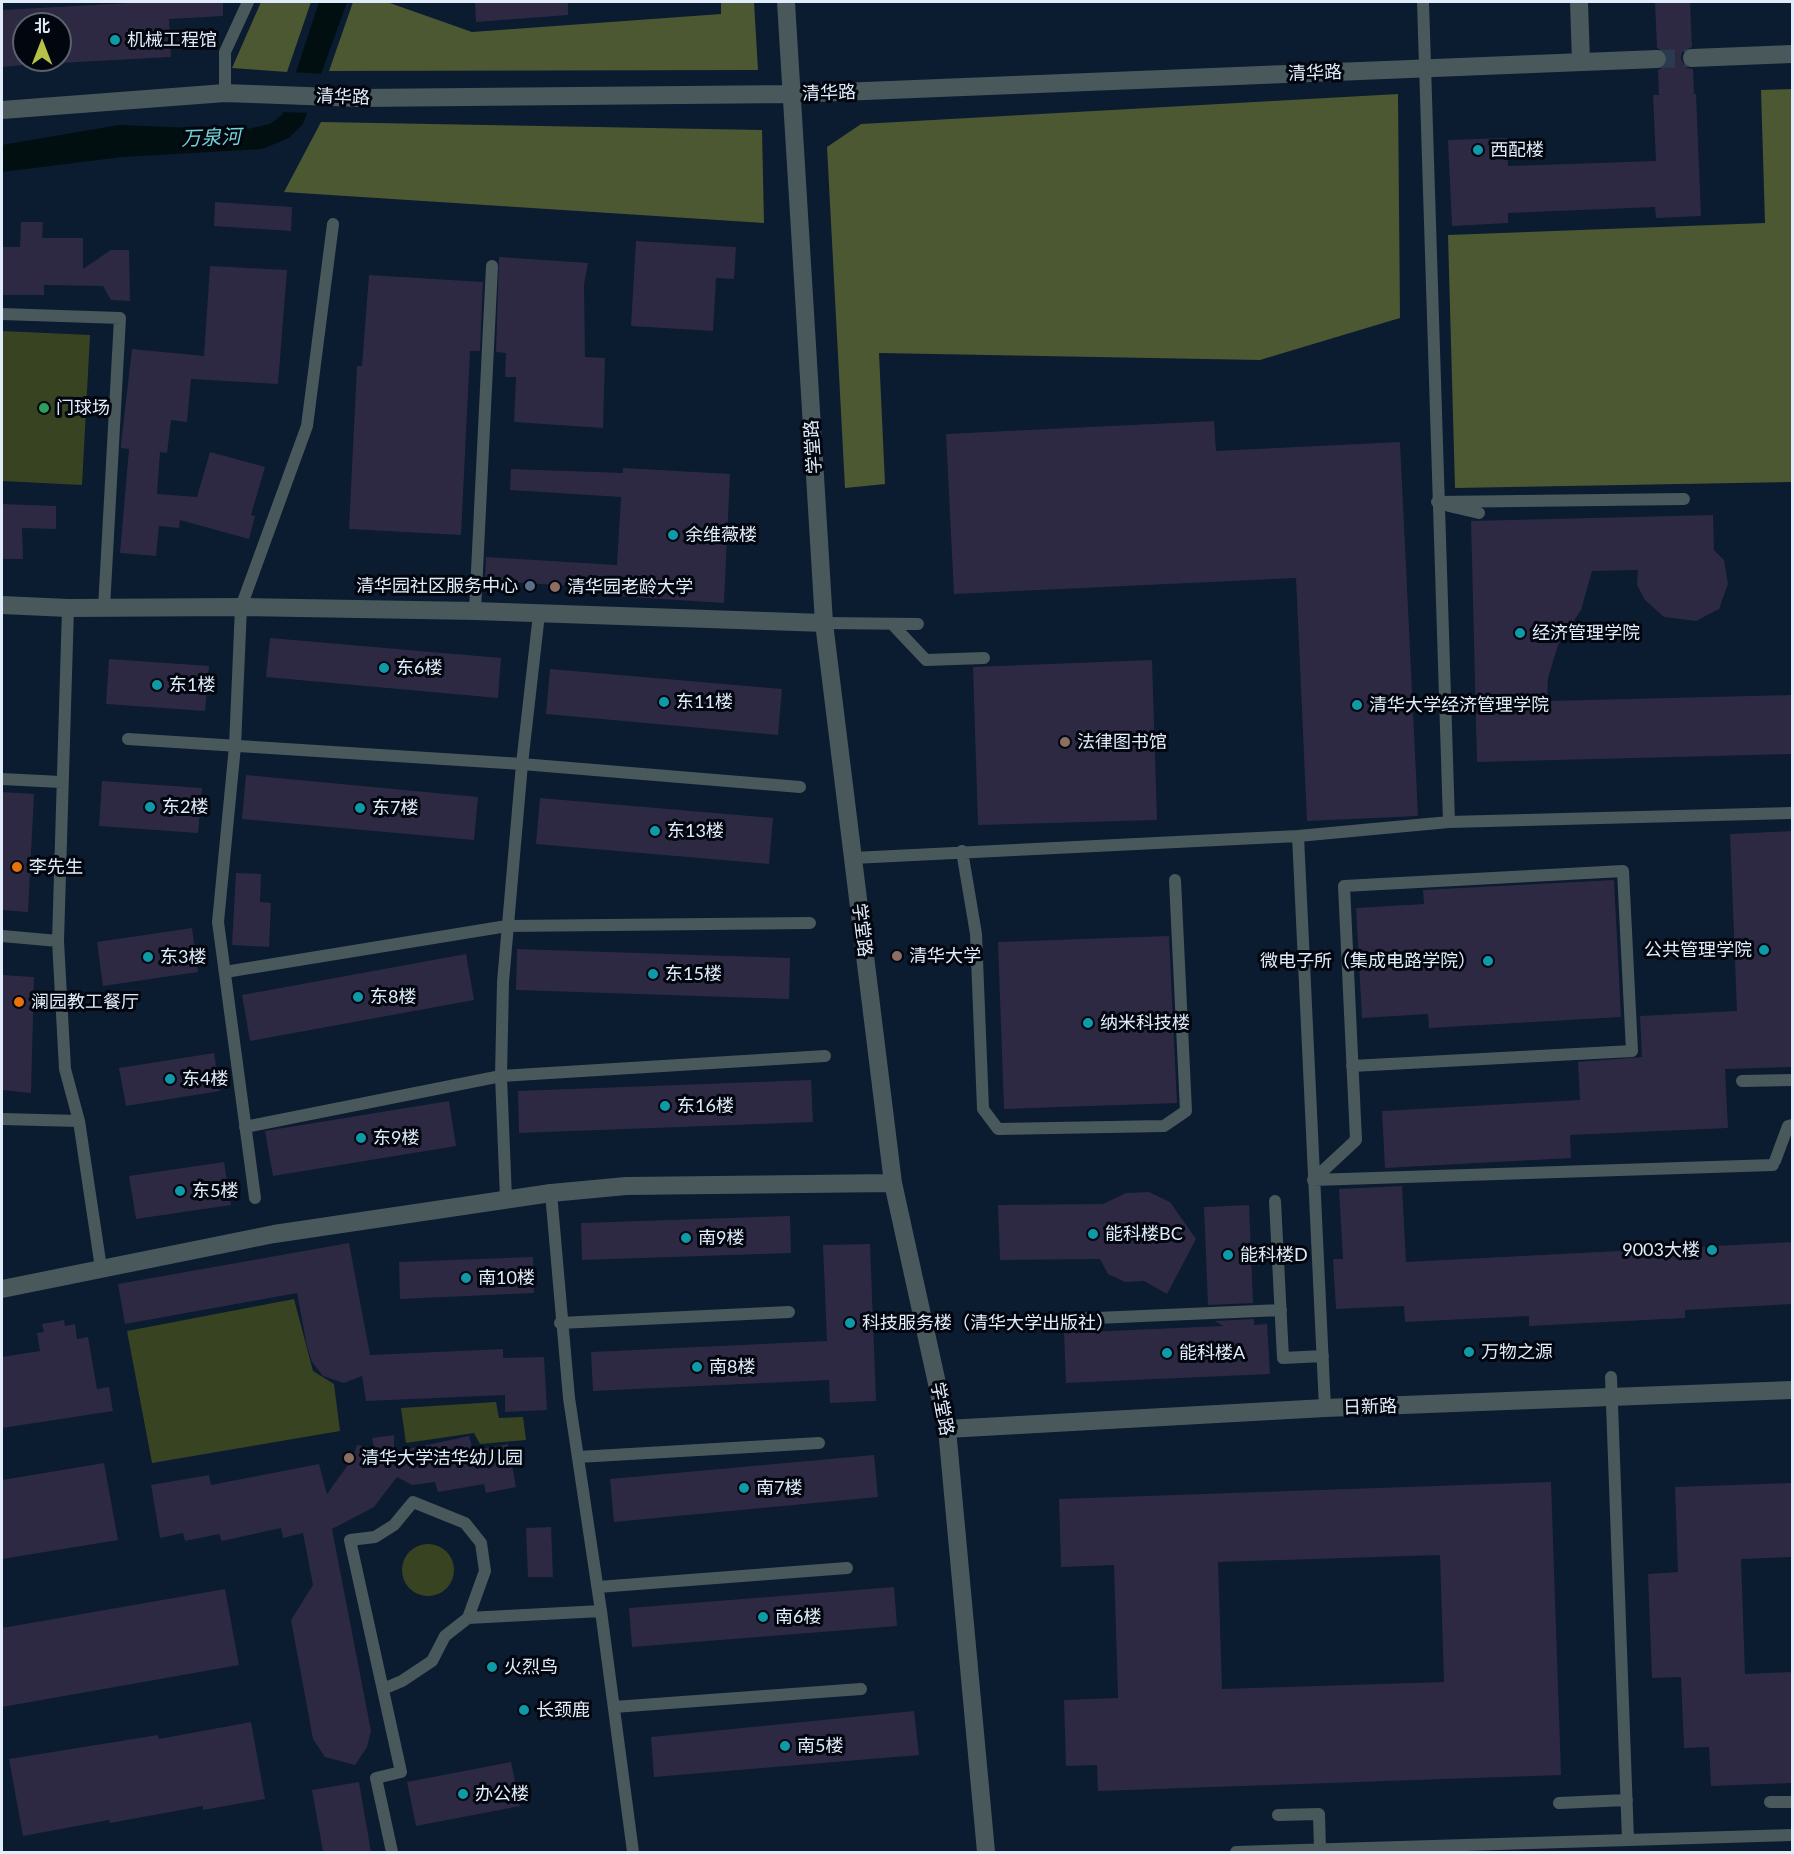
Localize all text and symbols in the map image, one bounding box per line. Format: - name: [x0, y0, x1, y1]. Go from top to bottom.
- north arrow: [12, 12, 72, 72]
- text: 北: [34, 16, 50, 35]
- place label: 机械工程馆: [127, 29, 217, 51]
- marker: 机械工程馆: [108, 33, 122, 47]
- street label: 清华路: [1288, 61, 1342, 85]
- street label: 清华路: [802, 81, 856, 105]
- street label: 清华路: [316, 85, 370, 109]
- water label: 万泉河: [181, 125, 241, 151]
- place label: 西配楼: [1490, 139, 1544, 161]
- marker: 西配楼: [1471, 143, 1485, 157]
- place label: 门球场: [56, 397, 110, 419]
- marker: 门球场: [37, 401, 51, 415]
- street label: 学堂路: [800, 419, 826, 475]
- place label: 余维薇楼: [685, 524, 757, 546]
- marker: 余维薇楼: [666, 528, 680, 542]
- place label: 清华园社区服务中心: [356, 575, 518, 597]
- place label: 清华园老龄大学: [567, 576, 693, 598]
- marker: 清华园社区服务中心: [523, 579, 537, 593]
- marker: 清华园老龄大学: [548, 580, 562, 594]
- place label: 经济管理学院: [1532, 622, 1640, 644]
- marker: 经济管理学院: [1513, 626, 1527, 640]
- place label: 东6楼: [396, 657, 442, 679]
- marker: 东6楼: [377, 661, 391, 675]
- place label: 东1楼: [169, 674, 215, 696]
- marker: 东1楼: [150, 678, 164, 692]
- place label: 东11楼: [676, 691, 733, 713]
- place label: 清华大学经济管理学院: [1369, 694, 1549, 716]
- marker: 东11楼: [657, 695, 671, 709]
- marker: 清华大学经济管理学院: [1350, 698, 1364, 712]
- place label: 法律图书馆: [1077, 731, 1167, 753]
- marker: 法律图书馆: [1058, 735, 1072, 749]
- place label: 东2楼: [162, 796, 208, 818]
- place label: 东7楼: [372, 797, 418, 819]
- marker: 东2楼: [143, 800, 157, 814]
- marker: 东7楼: [353, 801, 367, 815]
- place label: 东13楼: [667, 820, 724, 842]
- marker: 东13楼: [648, 824, 662, 838]
- place label: 李先生: [29, 856, 83, 878]
- marker: 李先生: [10, 860, 24, 874]
- street label: 学堂路: [848, 902, 876, 958]
- place label: 公共管理学院: [1644, 939, 1752, 961]
- marker: 公共管理学院: [1757, 943, 1771, 957]
- place label: 清华大学: [909, 945, 981, 967]
- place label: 东3楼: [160, 946, 206, 968]
- marker: 清华大学: [890, 949, 904, 963]
- marker: 东3楼: [141, 950, 155, 964]
- place label: 微电子所（集成电路学院）: [1260, 950, 1476, 972]
- marker: 微电子所（集成电路学院）: [1481, 954, 1495, 968]
- place label: 东15楼: [665, 963, 722, 985]
- marker: 东15楼: [646, 967, 660, 981]
- place label: 东8楼: [370, 986, 416, 1008]
- marker: 东8楼: [351, 990, 365, 1004]
- place label: 澜园教工餐厅: [31, 991, 139, 1013]
- marker: 澜园教工餐厅: [12, 995, 26, 1009]
- place label: 纳米科技楼: [1100, 1012, 1190, 1034]
- marker: 纳米科技楼: [1081, 1016, 1095, 1030]
- place label: 东4楼: [182, 1068, 228, 1090]
- marker: 东4楼: [163, 1072, 177, 1086]
- place label: 东16楼: [677, 1095, 734, 1117]
- marker: 东16楼: [658, 1099, 672, 1113]
- place label: 东9楼: [373, 1127, 419, 1149]
- marker: 东9楼: [354, 1131, 368, 1145]
- place label: 东5楼: [192, 1180, 238, 1202]
- marker: 东5楼: [173, 1184, 187, 1198]
- place label: 能科楼BC: [1105, 1223, 1183, 1245]
- place label: 南9楼: [698, 1227, 744, 1249]
- marker: 能科楼BC: [1086, 1227, 1100, 1241]
- marker: 南9楼: [679, 1231, 693, 1245]
- place label: 9003大楼: [1622, 1239, 1700, 1261]
- marker: 9003大楼: [1705, 1243, 1719, 1257]
- place label: 能科楼D: [1240, 1244, 1308, 1266]
- marker: 能科楼D: [1221, 1248, 1235, 1262]
- place label: 南10楼: [478, 1267, 535, 1289]
- marker: 南10楼: [459, 1271, 473, 1285]
- place label: 科技服务楼（清华大学出版社）: [862, 1312, 1114, 1334]
- marker: 科技服务楼（清华大学出版社）: [843, 1316, 857, 1330]
- place label: 万物之源: [1481, 1341, 1553, 1363]
- place label: 能科楼A: [1179, 1342, 1245, 1364]
- marker: 万物之源: [1462, 1345, 1476, 1359]
- marker: 能科楼A: [1160, 1346, 1174, 1360]
- place label: 南8楼: [709, 1356, 755, 1378]
- marker: 南8楼: [690, 1360, 704, 1374]
- street label: 学堂路: [926, 1380, 958, 1438]
- street label: 日新路: [1343, 1395, 1397, 1419]
- place label: 清华大学洁华幼儿园: [361, 1447, 523, 1469]
- marker: 清华大学洁华幼儿园: [342, 1451, 356, 1465]
- place label: 南7楼: [756, 1477, 802, 1499]
- marker: 南7楼: [737, 1481, 751, 1495]
- place label: 南6楼: [775, 1606, 821, 1628]
- marker: 南6楼: [756, 1610, 770, 1624]
- place label: 火烈鸟: [504, 1656, 558, 1678]
- marker: 火烈鸟: [485, 1660, 499, 1674]
- place label: 长颈鹿: [536, 1699, 590, 1721]
- marker: 长颈鹿: [517, 1703, 531, 1717]
- place label: 南5楼: [797, 1735, 843, 1757]
- marker: 南5楼: [778, 1739, 792, 1753]
- place label: 办公楼: [475, 1783, 529, 1805]
- marker: 办公楼: [456, 1787, 470, 1801]

